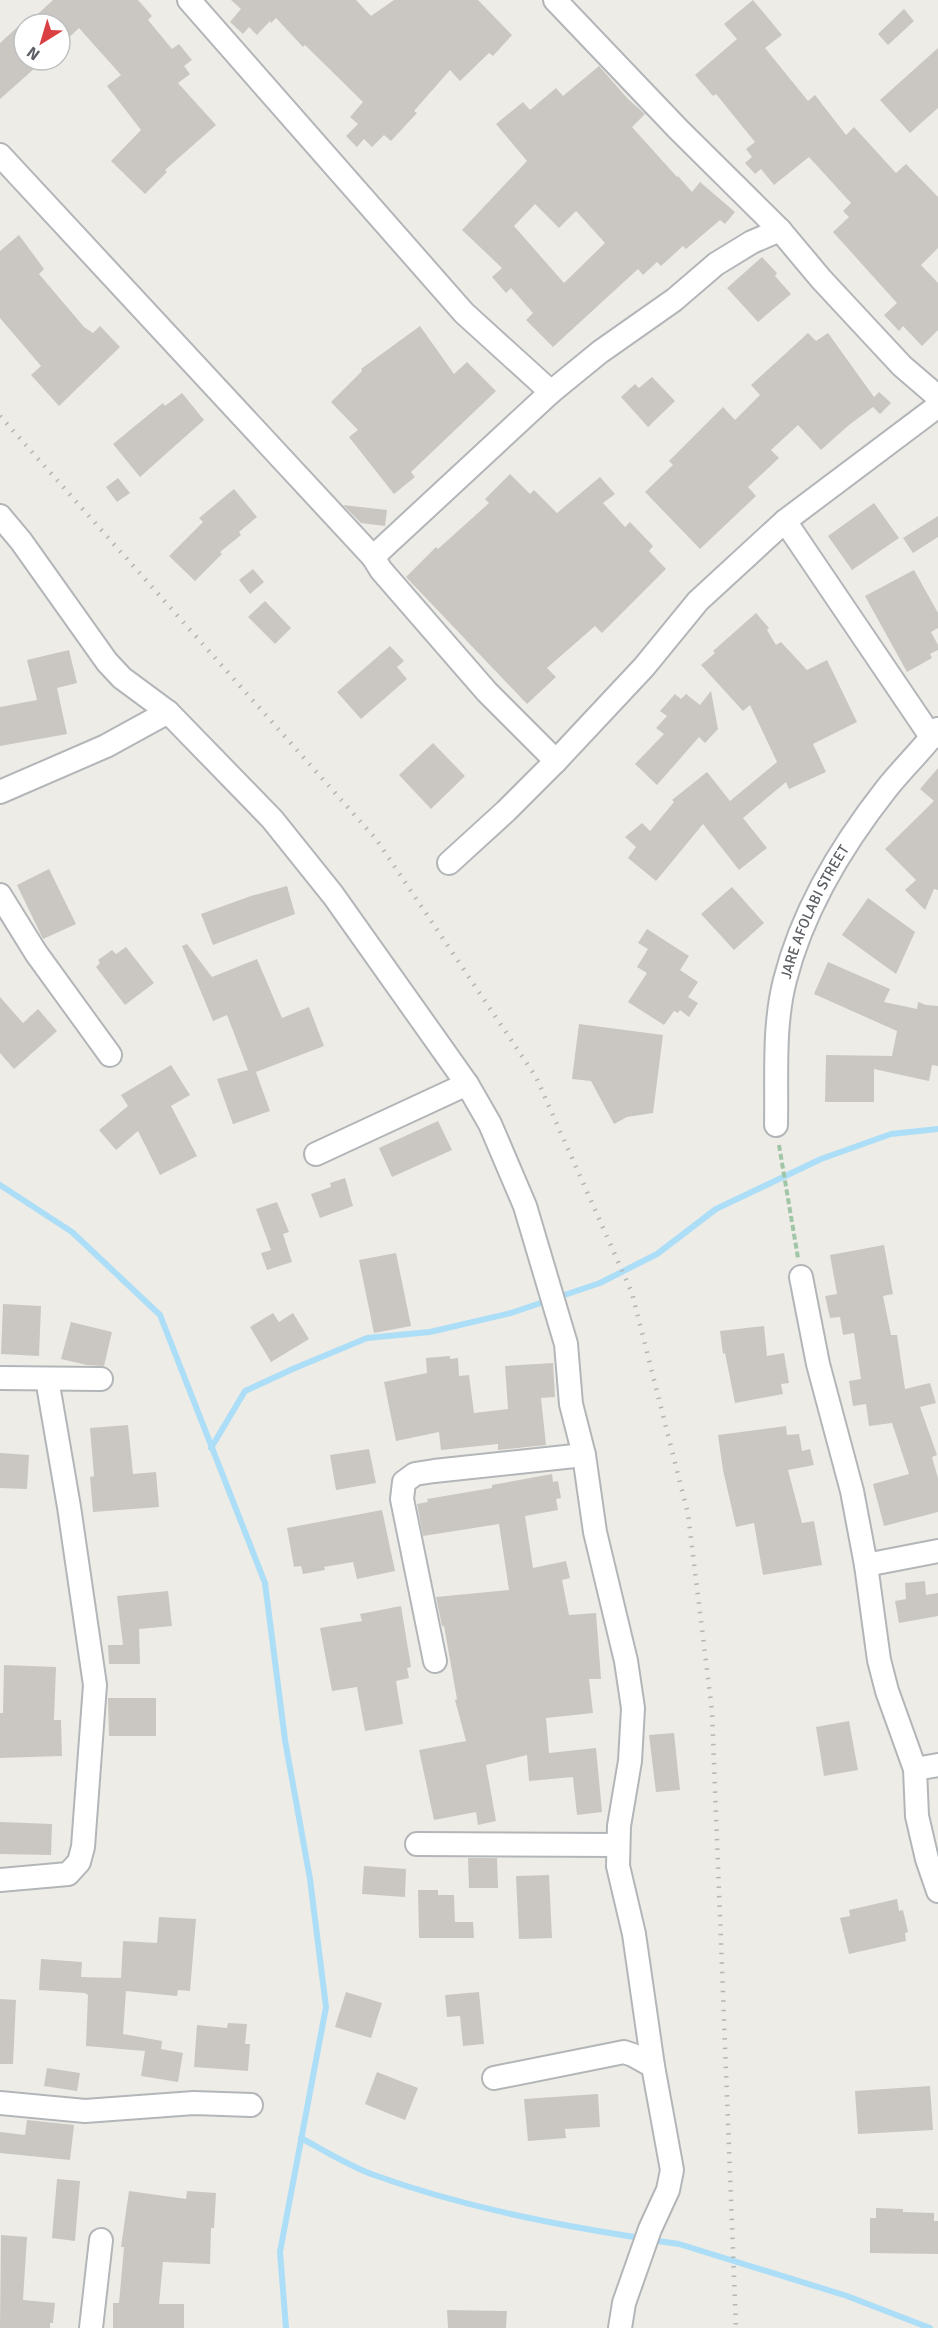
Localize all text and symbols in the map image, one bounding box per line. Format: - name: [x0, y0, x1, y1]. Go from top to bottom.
- north arrow: [12, 12, 72, 72]
- text: N: [23, 42, 44, 65]
- street label: JARE AFOLABI STREET: [777, 841, 853, 981]

